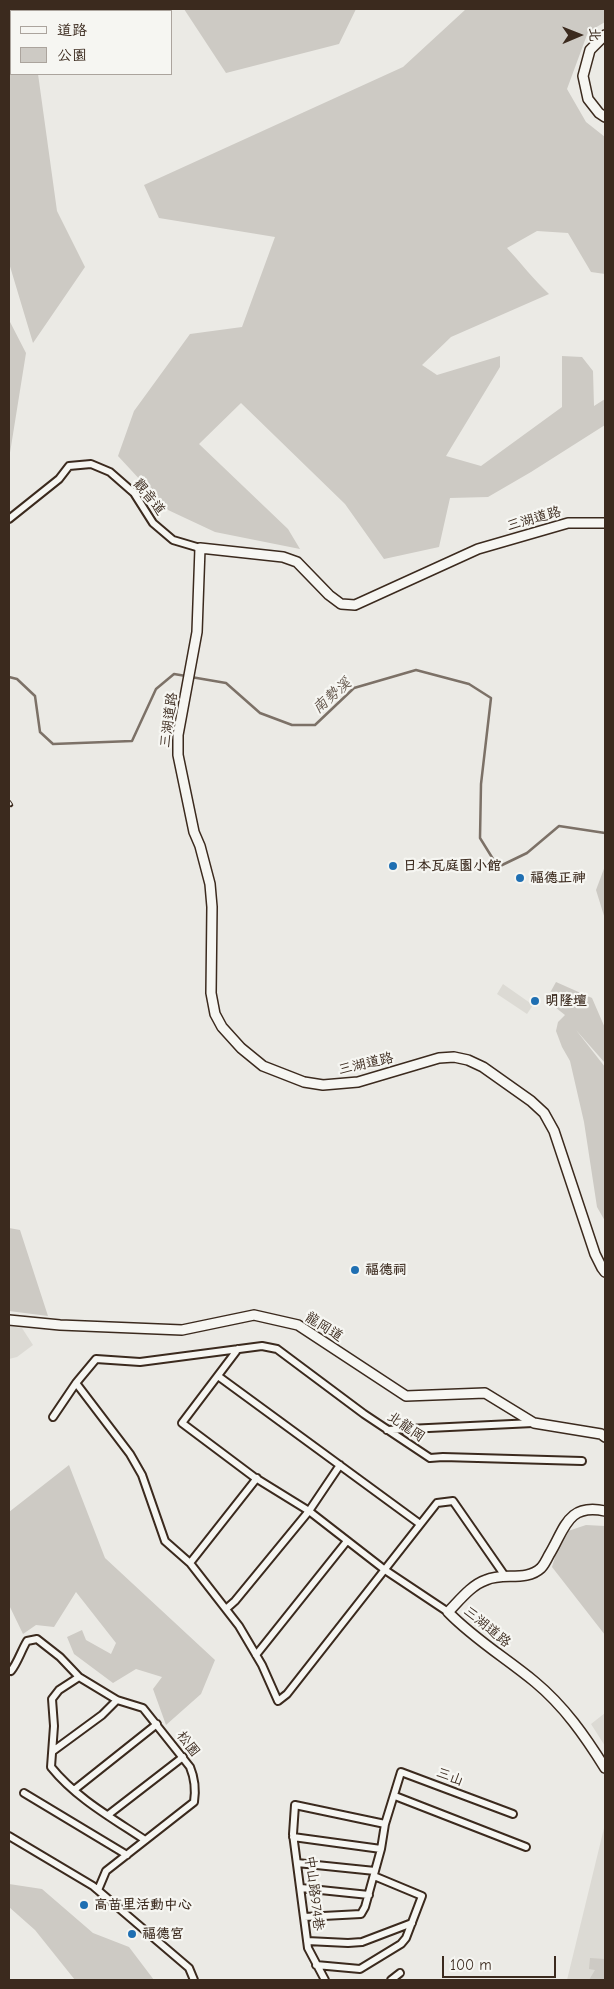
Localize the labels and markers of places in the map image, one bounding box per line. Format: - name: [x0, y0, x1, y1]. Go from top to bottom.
- place label: 日本瓦庭園小館: [403, 858, 501, 874]
- marker: 日本瓦庭園小館: [387, 860, 399, 872]
- place label: 福德正神: [530, 870, 586, 886]
- marker: 福德正神: [514, 872, 526, 884]
- place label: 明隆壇: [545, 993, 587, 1009]
- marker: 明隆壇: [529, 995, 541, 1007]
- place label: 福德祠: [365, 1262, 407, 1278]
- marker: 福德祠: [349, 1264, 361, 1276]
- place label: 高苗里活動中心: [94, 1897, 192, 1913]
- marker: 高苗里活動中心: [78, 1899, 90, 1911]
- place label: 福德宮: [142, 1926, 184, 1942]
- marker: 福德宮: [126, 1928, 138, 1940]

